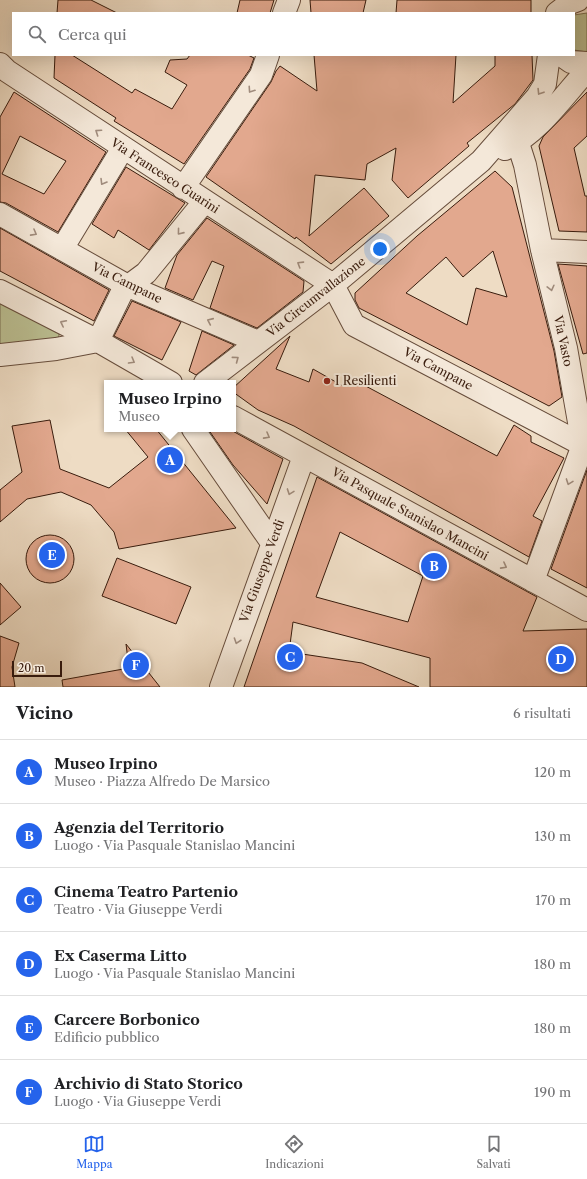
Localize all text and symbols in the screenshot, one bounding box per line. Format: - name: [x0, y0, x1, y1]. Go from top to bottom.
- search box: [12, 12, 575, 56]
- icon: search: [26, 23, 48, 45]
- text: Cerca qui: [58, 25, 127, 44]
- one-way arrow: [249, 85, 256, 92]
- one-way arrow: [537, 88, 544, 95]
- one-way arrow: [95, 129, 102, 136]
- street label: Via Francesco Guarini: [107, 134, 223, 217]
- one-way arrow: [100, 178, 107, 185]
- one-way arrow: [177, 228, 184, 235]
- one-way arrow: [30, 229, 37, 236]
- your location: [370, 239, 390, 259]
- street label: Via Circumvallazione: [262, 253, 368, 341]
- street label: Via Campane: [89, 259, 165, 306]
- one-way arrow: [297, 261, 304, 269]
- one-way arrow: [547, 285, 555, 292]
- street label: Via Vasto: [551, 313, 576, 368]
- one-way arrow: [206, 318, 214, 326]
- one-way arrow: [60, 321, 67, 328]
- street label: Via Campane: [400, 344, 476, 393]
- one-way arrow: [128, 356, 135, 363]
- one-way arrow: [231, 357, 238, 364]
- place label: I Resilienti: [335, 373, 397, 388]
- marker: I Resilienti: [322, 376, 332, 386]
- popup: [104, 380, 236, 432]
- text: Museo Irpino: [118, 389, 222, 408]
- text: Museo: [118, 408, 160, 424]
- one-way arrow: [263, 431, 270, 438]
- pin: A: [157, 445, 183, 475]
- street label: Via Pasquale Stanislao Mancini: [328, 464, 492, 563]
- one-way arrow: [566, 478, 574, 485]
- one-way arrow: [287, 489, 295, 496]
- street label: Via Giuseppe Verdi: [236, 517, 287, 625]
- pin: E: [39, 540, 65, 570]
- pin: B: [421, 551, 447, 581]
- one-way arrow: [500, 561, 507, 568]
- one-way arrow: [233, 638, 241, 645]
- pin: C: [277, 642, 303, 672]
- pin: D: [548, 644, 574, 674]
- pin: F: [123, 650, 149, 680]
- scale bar: [12, 659, 62, 678]
- text: 20 m: [18, 661, 44, 675]
- text: Vicino: [16, 703, 73, 723]
- text: 6 risultati: [513, 705, 571, 721]
- text: Museo Irpino: [54, 754, 158, 773]
- text: A: [24, 764, 34, 780]
- text: 120 m: [534, 764, 571, 780]
- text: Museo · Piazza Alfredo De Marsico: [54, 773, 270, 789]
- text: Agenzia del Territorio: [54, 818, 224, 837]
- text: B: [24, 828, 34, 844]
- text: 130 m: [535, 828, 571, 844]
- text: Luogo · Via Pasquale Stanislao Mancini: [54, 837, 295, 853]
- text: Cinema Teatro Partenio: [54, 882, 238, 901]
- text: C: [24, 892, 34, 908]
- text: 170 m: [535, 892, 571, 908]
- text: Teatro · Via Giuseppe Verdi: [54, 901, 222, 917]
- text: Ex Caserma Litto: [54, 946, 187, 965]
- text: D: [23, 956, 35, 972]
- text: 180 m: [534, 956, 571, 972]
- text: Luogo · Via Pasquale Stanislao Mancini: [54, 965, 295, 981]
- text: Carcere Borbonico: [54, 1010, 200, 1029]
- text: E: [24, 1020, 34, 1036]
- text: 180 m: [534, 1020, 571, 1036]
- text: Edificio pubblico: [54, 1029, 160, 1045]
- text: Archivio di Stato Storico: [54, 1074, 243, 1093]
- text: F: [25, 1084, 33, 1100]
- text: 190 m: [534, 1084, 571, 1100]
- text: Luogo · Via Giuseppe Verdi: [54, 1093, 221, 1109]
- tab: Mappa: [76, 1133, 113, 1171]
- tab: Indicazioni: [265, 1133, 324, 1171]
- tab: Salvati: [476, 1133, 511, 1171]

